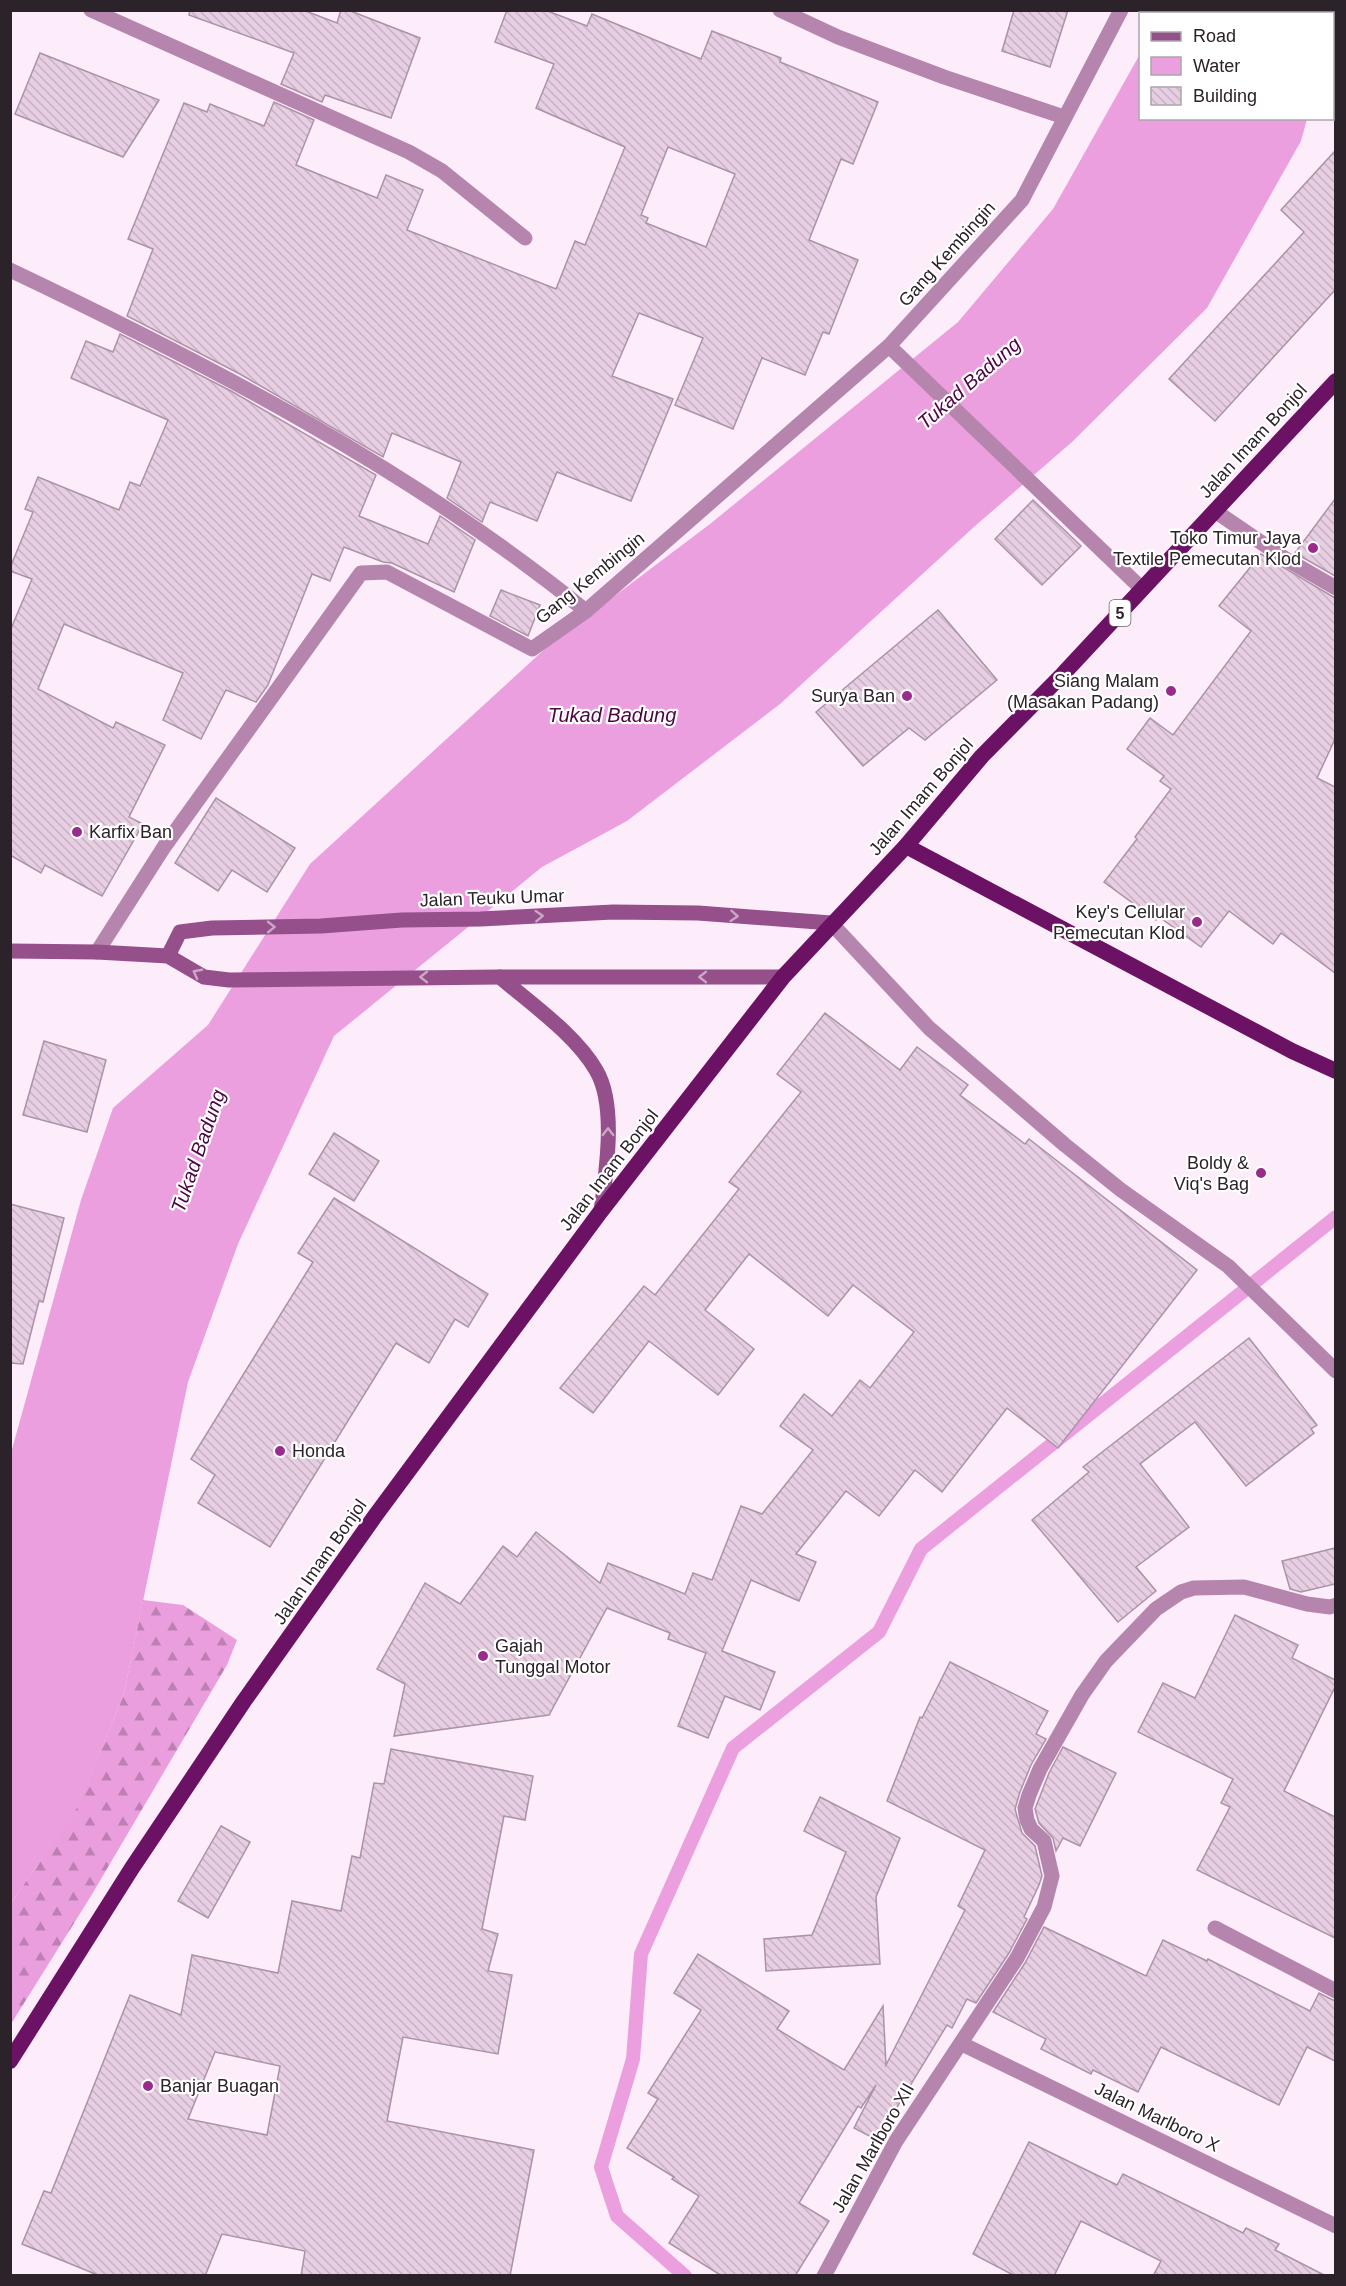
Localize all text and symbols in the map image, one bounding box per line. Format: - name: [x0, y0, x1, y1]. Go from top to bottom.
- legend: [1139, 12, 1334, 120]
- text: Road: [1193, 26, 1236, 46]
- text: Water: [1193, 56, 1240, 76]
- text: Building: [1193, 86, 1257, 106]
- street label: Gang Kembingin: [895, 197, 999, 311]
- water label: Tukad Badung: [913, 333, 1025, 433]
- street label: Jalan Imam Bonjol: [1195, 380, 1311, 502]
- street label: Gang Kembingin: [532, 528, 648, 628]
- place label: Toko Timur Jaya Textile Pemecutan Klod: [1113, 528, 1302, 569]
- marker: Toko Timur Jaya Textile Pemecutan Klod: [1306, 541, 1320, 555]
- road number: 5: [1110, 600, 1130, 626]
- place label: Siang Malam (Masakan Padang): [1007, 671, 1159, 712]
- marker: Siang Malam (Masakan Padang): [1164, 684, 1178, 698]
- place label: Surya Ban: [811, 686, 895, 706]
- marker: Surya Ban: [900, 689, 914, 703]
- water label: Tukad Badung: [548, 704, 676, 726]
- street label: Jalan Imam Bonjol: [865, 735, 977, 859]
- place label: Karfix Ban: [89, 822, 172, 842]
- marker: Karfix Ban: [70, 825, 84, 839]
- street label: Jalan Teuku Umar: [419, 885, 565, 911]
- place label: Key's Cellular Pemecutan Klod: [1053, 902, 1185, 943]
- one-way arrow: [729, 909, 739, 922]
- one-way arrow: [535, 910, 544, 923]
- marker: Key's Cellular Pemecutan Klod: [1190, 915, 1204, 929]
- one-way arrow: [266, 921, 275, 933]
- one-way arrow: [193, 969, 203, 980]
- one-way arrow: [419, 971, 428, 983]
- one-way arrow: [699, 971, 708, 983]
- water label: Tukad Badung: [167, 1087, 229, 1215]
- street label: Jalan Imam Bonjol: [556, 1105, 662, 1235]
- one-way arrow: [602, 1128, 614, 1137]
- place label: Boldy & Viq's Bag: [1174, 1153, 1249, 1194]
- marker: Boldy & Viq's Bag: [1254, 1166, 1268, 1180]
- place label: Honda: [292, 1441, 346, 1461]
- marker: Honda: [273, 1444, 287, 1458]
- street label: Jalan Imam Bonjol: [269, 1496, 371, 1628]
- place label: Gajah Tunggal Motor: [495, 1636, 610, 1677]
- marker: Gajah Tunggal Motor: [476, 1649, 490, 1663]
- place label: Banjar Buagan: [160, 2076, 279, 2096]
- street label: Jalan Marlboro X: [1091, 2078, 1223, 2156]
- marker: Banjar Buagan: [141, 2079, 155, 2093]
- street label: Jalan Marlboro XII: [828, 2080, 918, 2216]

